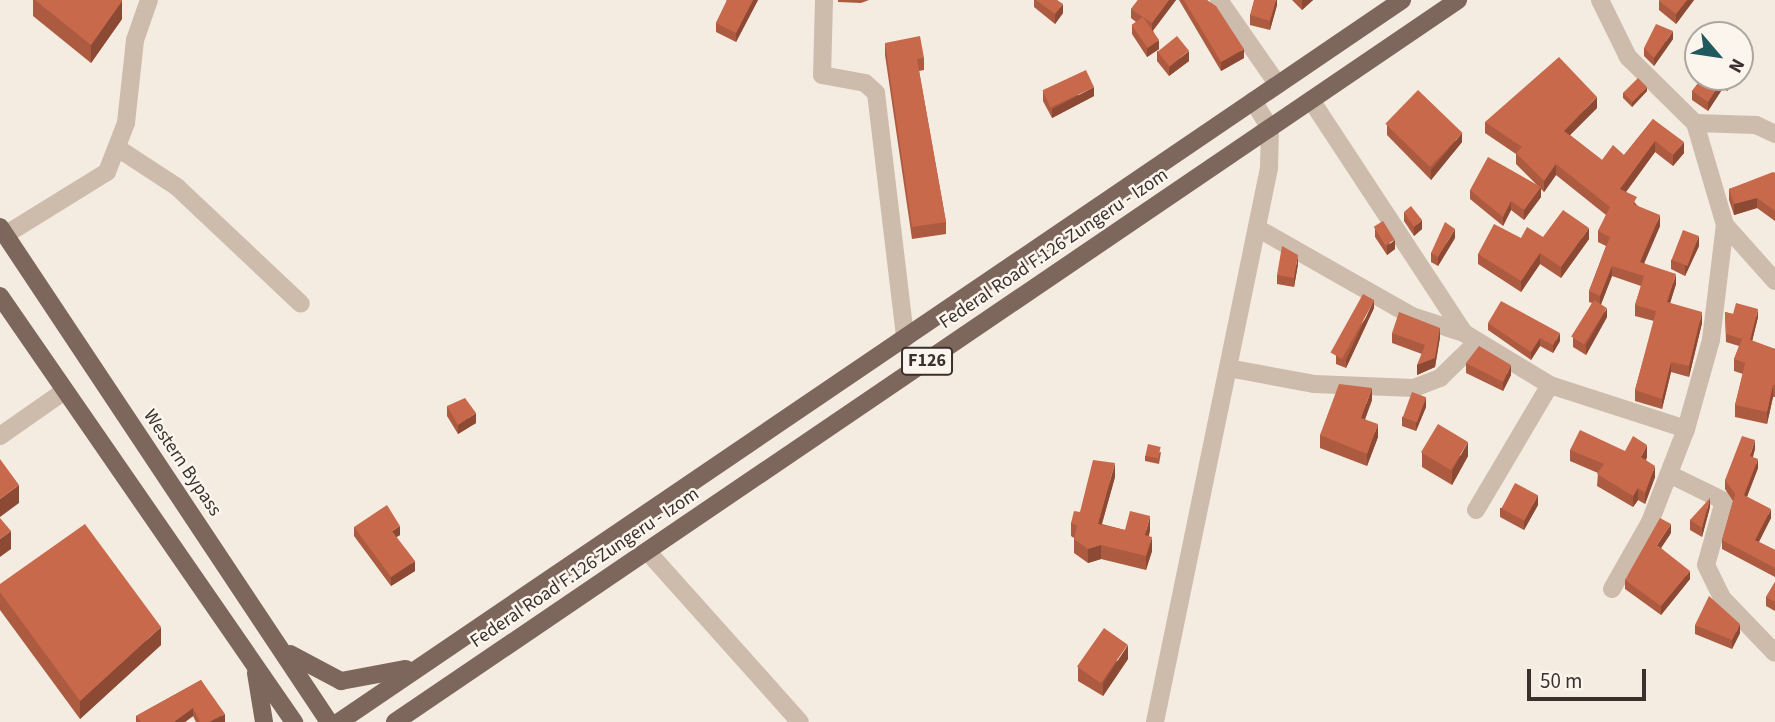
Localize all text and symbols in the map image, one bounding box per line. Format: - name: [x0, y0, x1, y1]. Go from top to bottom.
- north arrow: [1684, 21, 1754, 91]
- text: N: [1721, 53, 1751, 78]
- street label: Federal Road F.126 Zungeru - Izom: [935, 164, 1173, 334]
- road number: F126: [901, 346, 953, 376]
- street label: Western Bypass: [138, 405, 226, 521]
- street label: Federal Road F.126 Zungeru - Izom: [466, 483, 704, 653]
- scale bar: [1530, 656, 1649, 700]
- text: 50 m: [1540, 666, 1582, 696]

